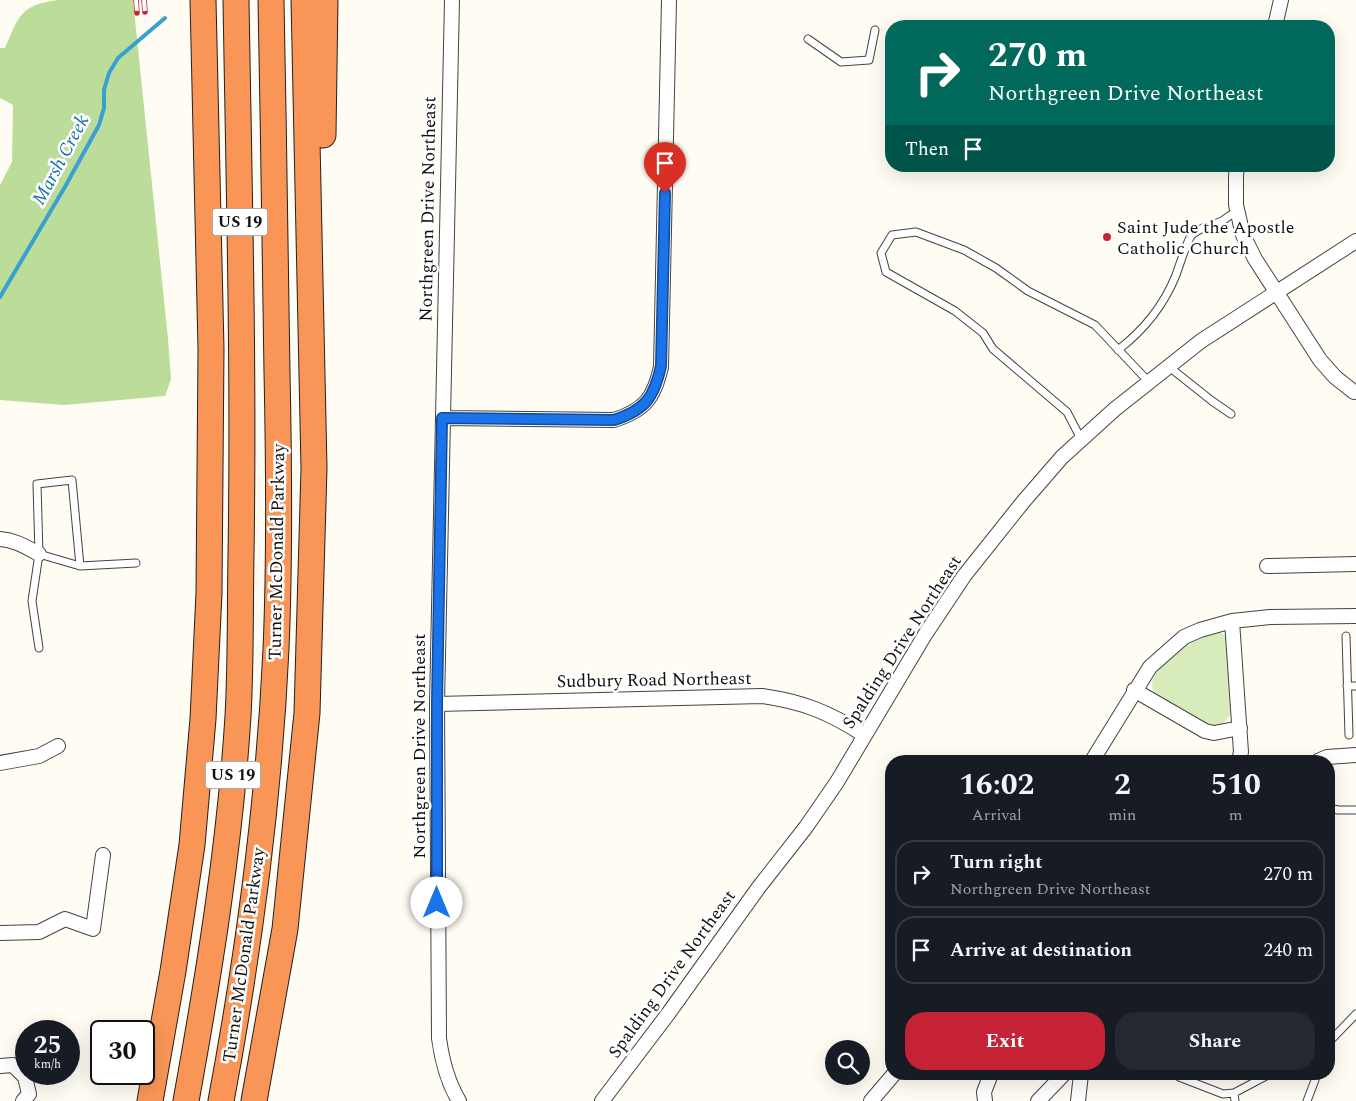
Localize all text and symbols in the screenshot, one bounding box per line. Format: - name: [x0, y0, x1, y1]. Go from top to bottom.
- text: 270 m: [988, 29, 1087, 82]
- icon: right: [905, 40, 970, 105]
- text: Northgreen Drive Northeast: [988, 77, 1264, 110]
- street label: Northgreen Drive Northeast: [413, 96, 443, 322]
- water label: Marsh Creek: [25, 109, 97, 211]
- text: Then: [905, 135, 949, 164]
- icon: arrive: [959, 135, 987, 163]
- pin: [644, 142, 686, 193]
- icon: arrive: [651, 149, 679, 177]
- road number: US 19: [212, 208, 268, 236]
- place label: Saint Jude the Apostle Catholic Church: [1117, 214, 1294, 262]
- marker: Saint Jude the Apostle Catholic Church: [1101, 231, 1113, 243]
- street label: Turner McDonald Parkway: [262, 442, 292, 661]
- street label: Spalding Drive Northeast: [836, 550, 968, 734]
- street label: Northgreen Drive Northeast: [406, 633, 433, 859]
- street label: Sudbury Road Northeast: [556, 665, 752, 695]
- road number: US 19: [206, 762, 260, 788]
- text: 16:02: [959, 762, 1034, 808]
- text: 2: [1114, 762, 1131, 808]
- text: 510: [1210, 762, 1261, 808]
- text: Arrival: [972, 803, 1022, 827]
- text: min: [1108, 803, 1136, 827]
- text: m: [1229, 803, 1243, 827]
- street label: Turner McDonald Parkway: [216, 845, 273, 1064]
- text: Turn right: [950, 848, 1043, 877]
- icon: right: [907, 860, 935, 888]
- text: 270 m: [1263, 860, 1313, 889]
- position arrow: [410, 876, 462, 928]
- text: Northgreen Drive Northeast: [950, 877, 1150, 901]
- street label: Spalding Drive Northeast: [602, 884, 742, 1064]
- icon: arrive: [907, 936, 935, 964]
- text: Arrive at destination: [950, 936, 1132, 965]
- text: 240 m: [1263, 936, 1313, 965]
- button: Exit: [905, 1012, 1105, 1070]
- button: Share: [1115, 1012, 1315, 1070]
- speed limit sign: 30: [90, 1020, 155, 1085]
- text: 25: [33, 1027, 62, 1065]
- map controls: [825, 1040, 870, 1085]
- button: search: [825, 1040, 870, 1085]
- text: km/h: [34, 1055, 61, 1074]

